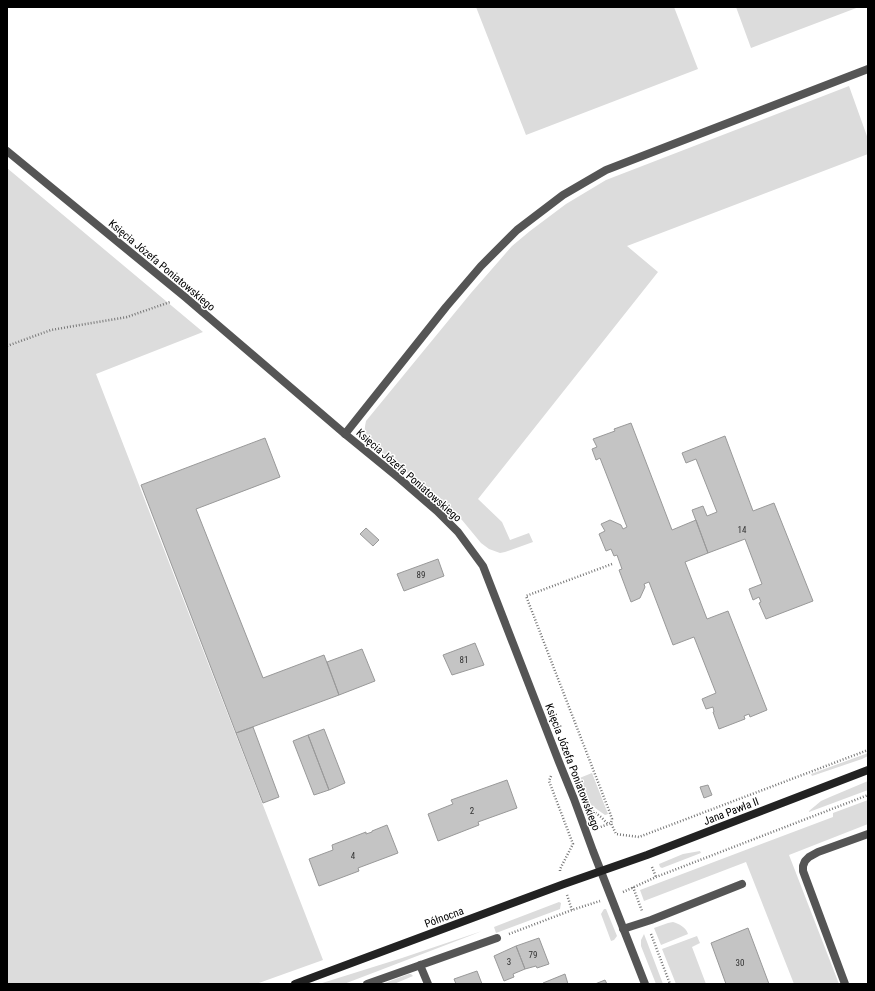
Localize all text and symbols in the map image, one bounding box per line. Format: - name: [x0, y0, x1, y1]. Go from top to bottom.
- street label: Księcia Józefa Poniatowskiego: [106, 217, 218, 314]
- street label: Księcia Józefa Poniatowskiego: [353, 426, 464, 525]
- house number: 14: [738, 525, 747, 535]
- house number: 89: [417, 570, 425, 580]
- house number: 81: [460, 655, 468, 665]
- street label: Księcia Józefa Poniatowskiego: [542, 702, 603, 833]
- street label: Jana Pawła II: [702, 795, 761, 828]
- house number: 2: [470, 806, 475, 816]
- house number: 4: [351, 851, 356, 861]
- street label: Północna: [423, 904, 466, 931]
- house number: 79: [529, 950, 537, 960]
- house number: 3: [507, 957, 511, 967]
- house number: 30: [736, 958, 744, 968]

